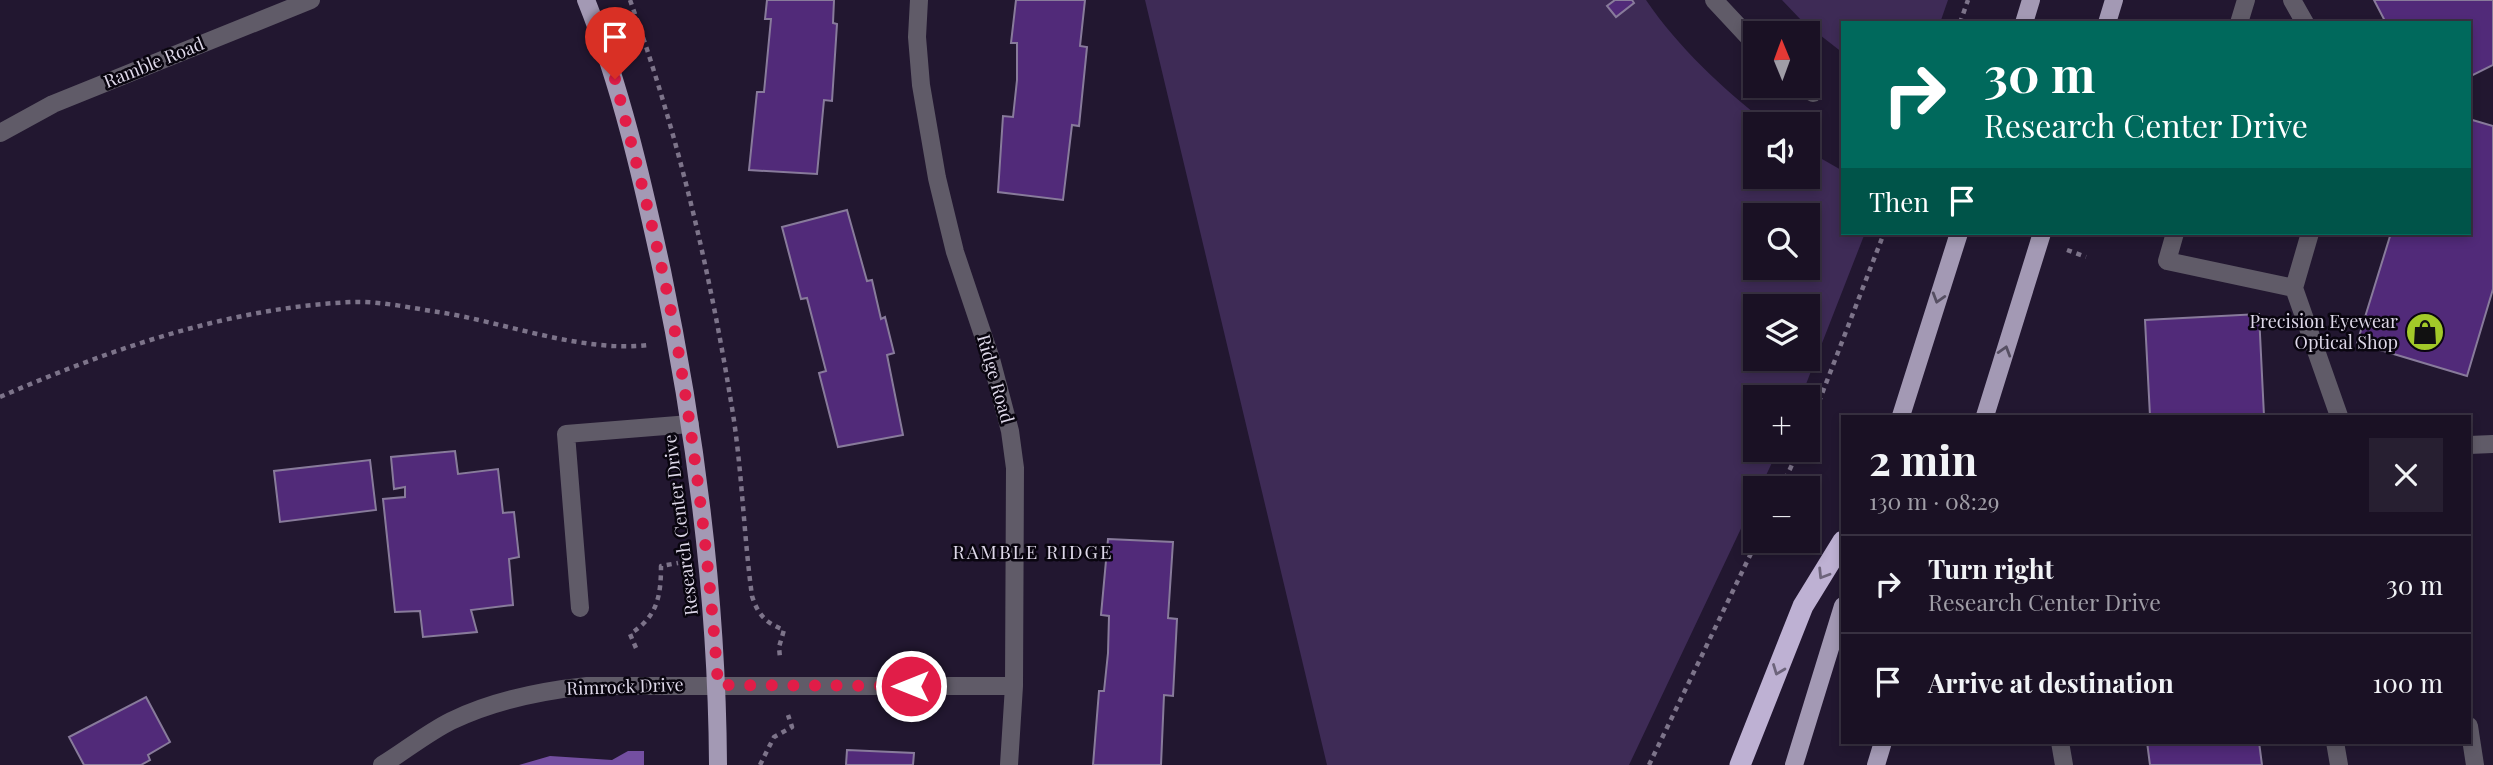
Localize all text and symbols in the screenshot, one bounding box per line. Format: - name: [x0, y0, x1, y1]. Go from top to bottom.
- pin: [585, 7, 645, 79]
- icon: arrive: [596, 18, 634, 56]
- north arrow: [1743, 21, 1820, 98]
- map controls: [1743, 21, 1820, 553]
- street label: Ramble Road: [100, 31, 208, 93]
- text: 30 m: [1984, 40, 2095, 105]
- icon: right: [1869, 49, 1960, 140]
- text: Research Center Drive: [1984, 103, 2308, 146]
- button: sound: [1743, 112, 1820, 189]
- icon: arrive: [1943, 182, 1981, 220]
- text: Then: [1869, 184, 1929, 219]
- button: search: [1743, 203, 1820, 280]
- one-way arrow: [1932, 292, 1947, 304]
- button: layers: [1743, 294, 1820, 371]
- place label: Precision Eyewear Optical Shop: [2250, 309, 2398, 354]
- shop icon: Precision Eyewear Optical Shop: [2404, 311, 2446, 353]
- street label: Ridge Road: [972, 332, 1020, 426]
- one-way arrow: [1997, 346, 2012, 358]
- button: +: [1743, 385, 1820, 462]
- text: 2 min: [1869, 431, 1977, 487]
- street label: Research Center Drive: [657, 433, 703, 617]
- button: close: [2369, 438, 2443, 512]
- button: −: [1743, 476, 1820, 553]
- text: 130 m · 08:29: [1869, 485, 2000, 516]
- district label: RAMBLE RIDGE: [952, 538, 1114, 564]
- text: Turn right: [1928, 551, 2054, 586]
- icon: right: [1869, 565, 1907, 603]
- one-way arrow: [1818, 566, 1831, 579]
- text: 30 m: [2386, 567, 2443, 602]
- text: Research Center Drive: [1928, 586, 2161, 617]
- position arrow: [874, 649, 948, 723]
- one-way arrow: [1773, 663, 1787, 675]
- icon: arrive: [1869, 663, 1907, 701]
- text: Arrive at destination: [1928, 665, 2174, 700]
- text: 100 m: [2373, 665, 2443, 700]
- street label: Rimrock Drive: [566, 672, 684, 700]

